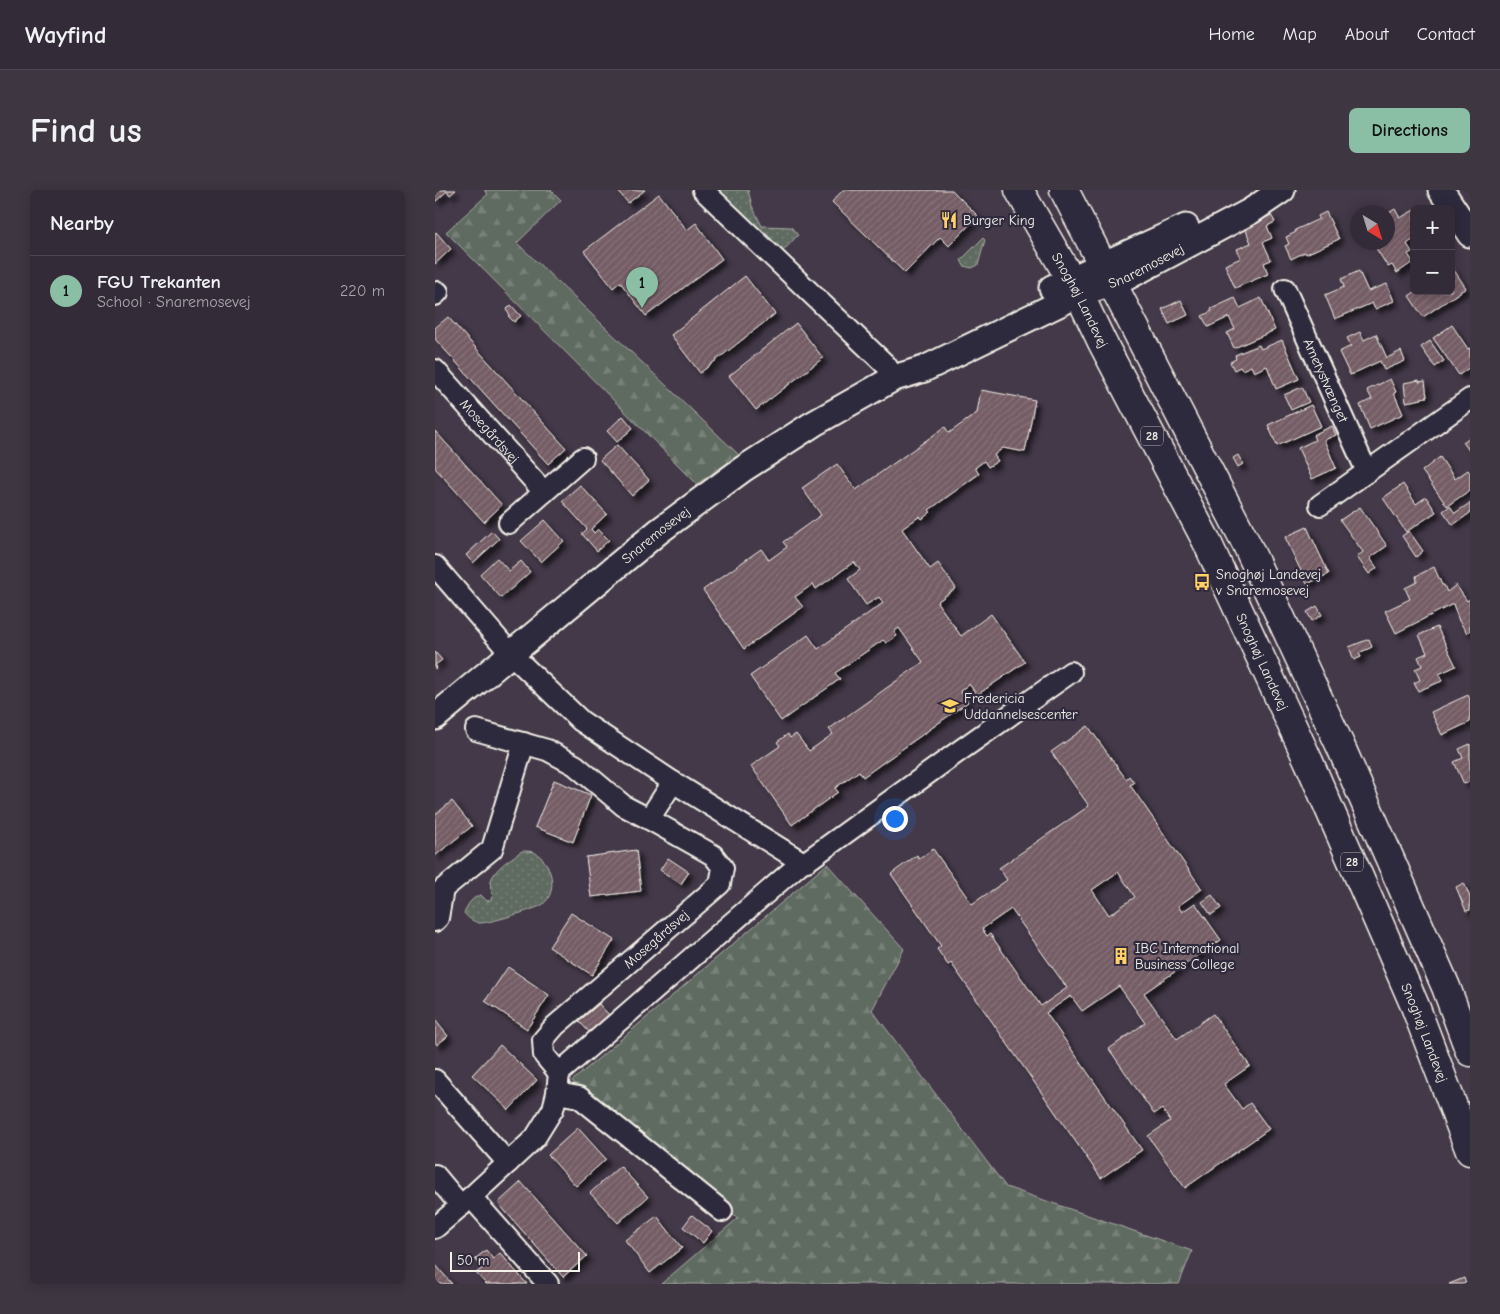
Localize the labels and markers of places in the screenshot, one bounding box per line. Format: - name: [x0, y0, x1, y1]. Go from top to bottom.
- restaurant icon: Burger King: [939, 210, 959, 230]
- place label: Burger King: [963, 212, 1035, 229]
- pin: 1: [626, 267, 658, 308]
- place label: Snoghøj Landevej v Snaremosevej: [1215, 566, 1321, 599]
- bus stop icon: Snoghøj Landevej v Snaremosevej: [1192, 572, 1212, 592]
- place label: Fredericia Uddannelsescenter: [964, 690, 1078, 723]
- school or university icon: Fredericia Uddannelsescenter: [940, 696, 960, 716]
- place label: IBC International Business College: [1135, 940, 1239, 973]
- building icon: IBC International Business College: [1111, 946, 1131, 966]

